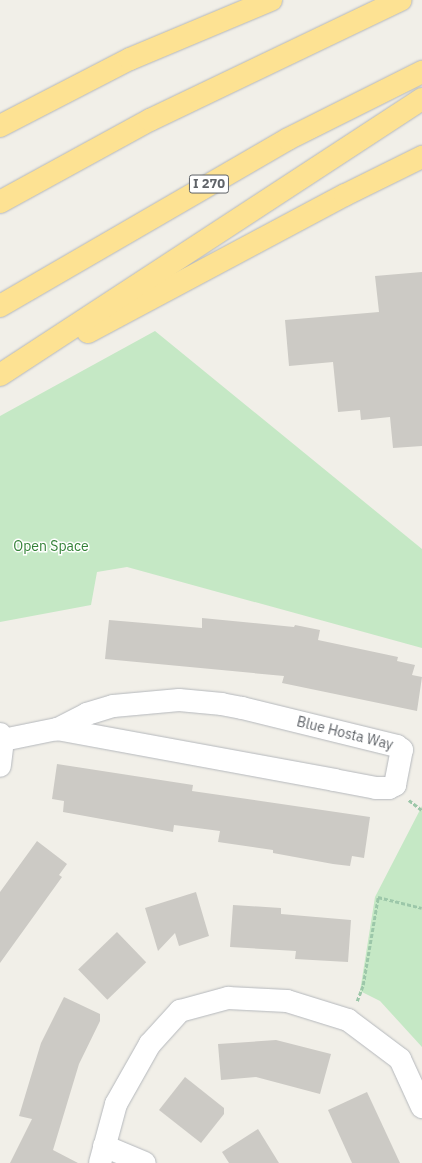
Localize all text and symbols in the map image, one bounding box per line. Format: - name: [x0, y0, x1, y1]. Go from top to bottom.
- road number: I 270: [188, 173, 230, 195]
- park label: Open Space: [13, 538, 89, 554]
- street label: Blue Hosta Way: [295, 713, 395, 753]

